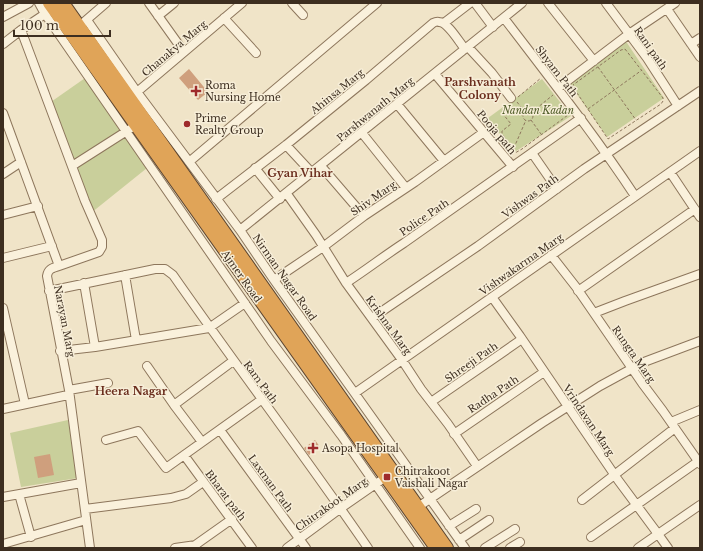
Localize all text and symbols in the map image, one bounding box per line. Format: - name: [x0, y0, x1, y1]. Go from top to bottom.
- scale bar: [14, 12, 110, 38]
- street label: Chanakya Marg: [139, 17, 210, 79]
- text: 100 m: [20, 18, 59, 33]
- street label: Rani path: [631, 24, 670, 72]
- street label: Shyam Path: [533, 43, 581, 100]
- street label: Ahinsa Marg: [307, 65, 367, 118]
- street label: Parshwanath Marg: [334, 74, 417, 144]
- district label: Parshvanath Colony: [444, 75, 516, 102]
- place label: Roma Nursing Home: [205, 79, 281, 104]
- marker: Roma Nursing Home: [190, 85, 202, 97]
- park label: Nandan Kadan: [501, 104, 574, 117]
- street label: Pooja path: [474, 107, 519, 157]
- place label: Prime Realty Group: [195, 112, 264, 137]
- marker: Prime Realty Group: [182, 119, 192, 129]
- district label: Gyan Vihar: [267, 166, 333, 180]
- street label: Vishwas Path: [499, 171, 561, 222]
- street label: Shiv Marg: [348, 177, 399, 219]
- street label: Police Path: [397, 196, 452, 239]
- street label: Vishwakarma Marg: [476, 230, 566, 299]
- street label: Nirman Nagar Road: [250, 231, 320, 323]
- street label: Ajmer Road: [218, 247, 265, 305]
- street label: Narayan Marg: [51, 284, 78, 359]
- street label: Krishna Marg: [363, 293, 415, 358]
- street label: Rungta Marg: [609, 323, 659, 386]
- street label: Shreeji Path: [442, 339, 500, 385]
- street label: Ram Path: [241, 358, 281, 406]
- street label: Radha Path: [465, 373, 521, 416]
- street label: Vrindavan Marg: [559, 381, 618, 459]
- district label: Heera Nagar: [95, 384, 168, 398]
- marker: Asopa Hospital: [307, 442, 319, 454]
- place label: Asopa Hospital: [321, 442, 399, 455]
- street label: Laxman Path: [245, 452, 296, 515]
- place label: Chitrakoot Vaishali Nagar: [394, 465, 468, 490]
- street label: Bharat path: [202, 467, 249, 523]
- marker: Chitrakoot Vaishali Nagar: [382, 472, 392, 482]
- street label: Chitrakoot Marg: [293, 474, 371, 534]

